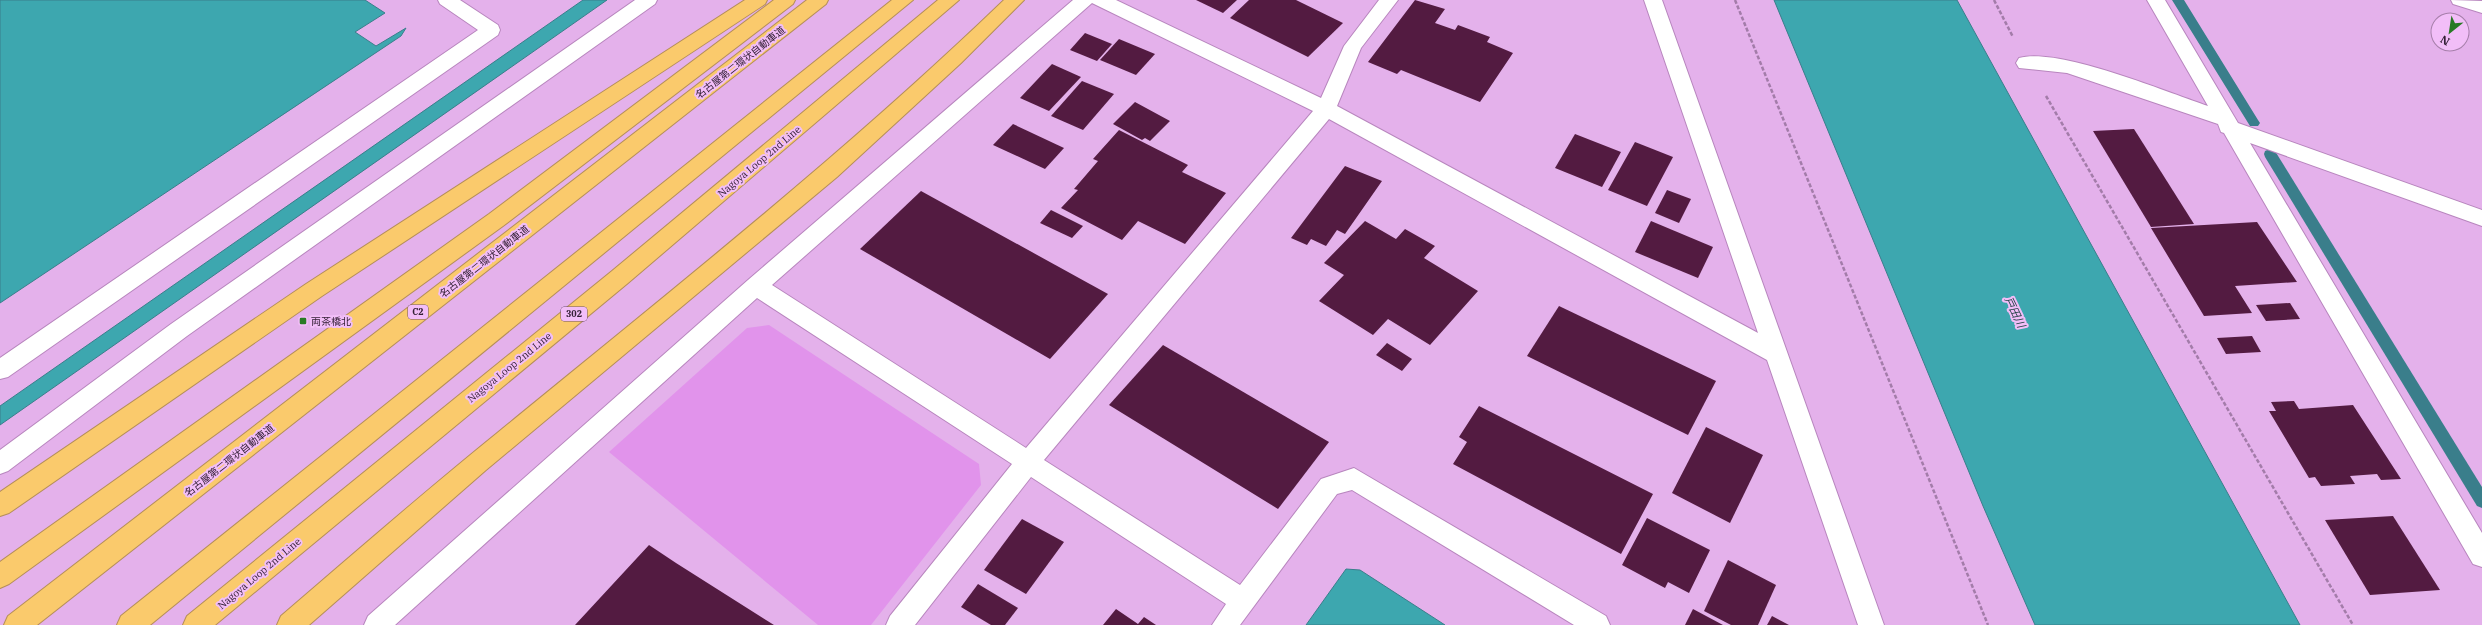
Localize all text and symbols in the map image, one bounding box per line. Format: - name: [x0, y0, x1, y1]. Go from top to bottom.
- north arrow: [2430, 12, 2470, 52]
- street label: 名古屋第二環状自動車道: [693, 23, 788, 101]
- text: N: [2437, 32, 2452, 49]
- street label: Nagoya Loop 2nd Line: [715, 123, 804, 200]
- street label: 名古屋第二環状自動車道: [437, 222, 532, 300]
- water label: 戸田川: [2001, 294, 2029, 331]
- road number: C2: [408, 305, 428, 319]
- road number: 302: [561, 307, 587, 321]
- place label: 両茶橋北: [311, 315, 351, 328]
- marker: 両茶橋北: [298, 316, 308, 326]
- street label: Nagoya Loop 2nd Line: [465, 329, 554, 405]
- street label: 名古屋第二環状自動車道: [182, 421, 277, 499]
- street label: Nagoya Loop 2nd Line: [215, 535, 304, 612]

